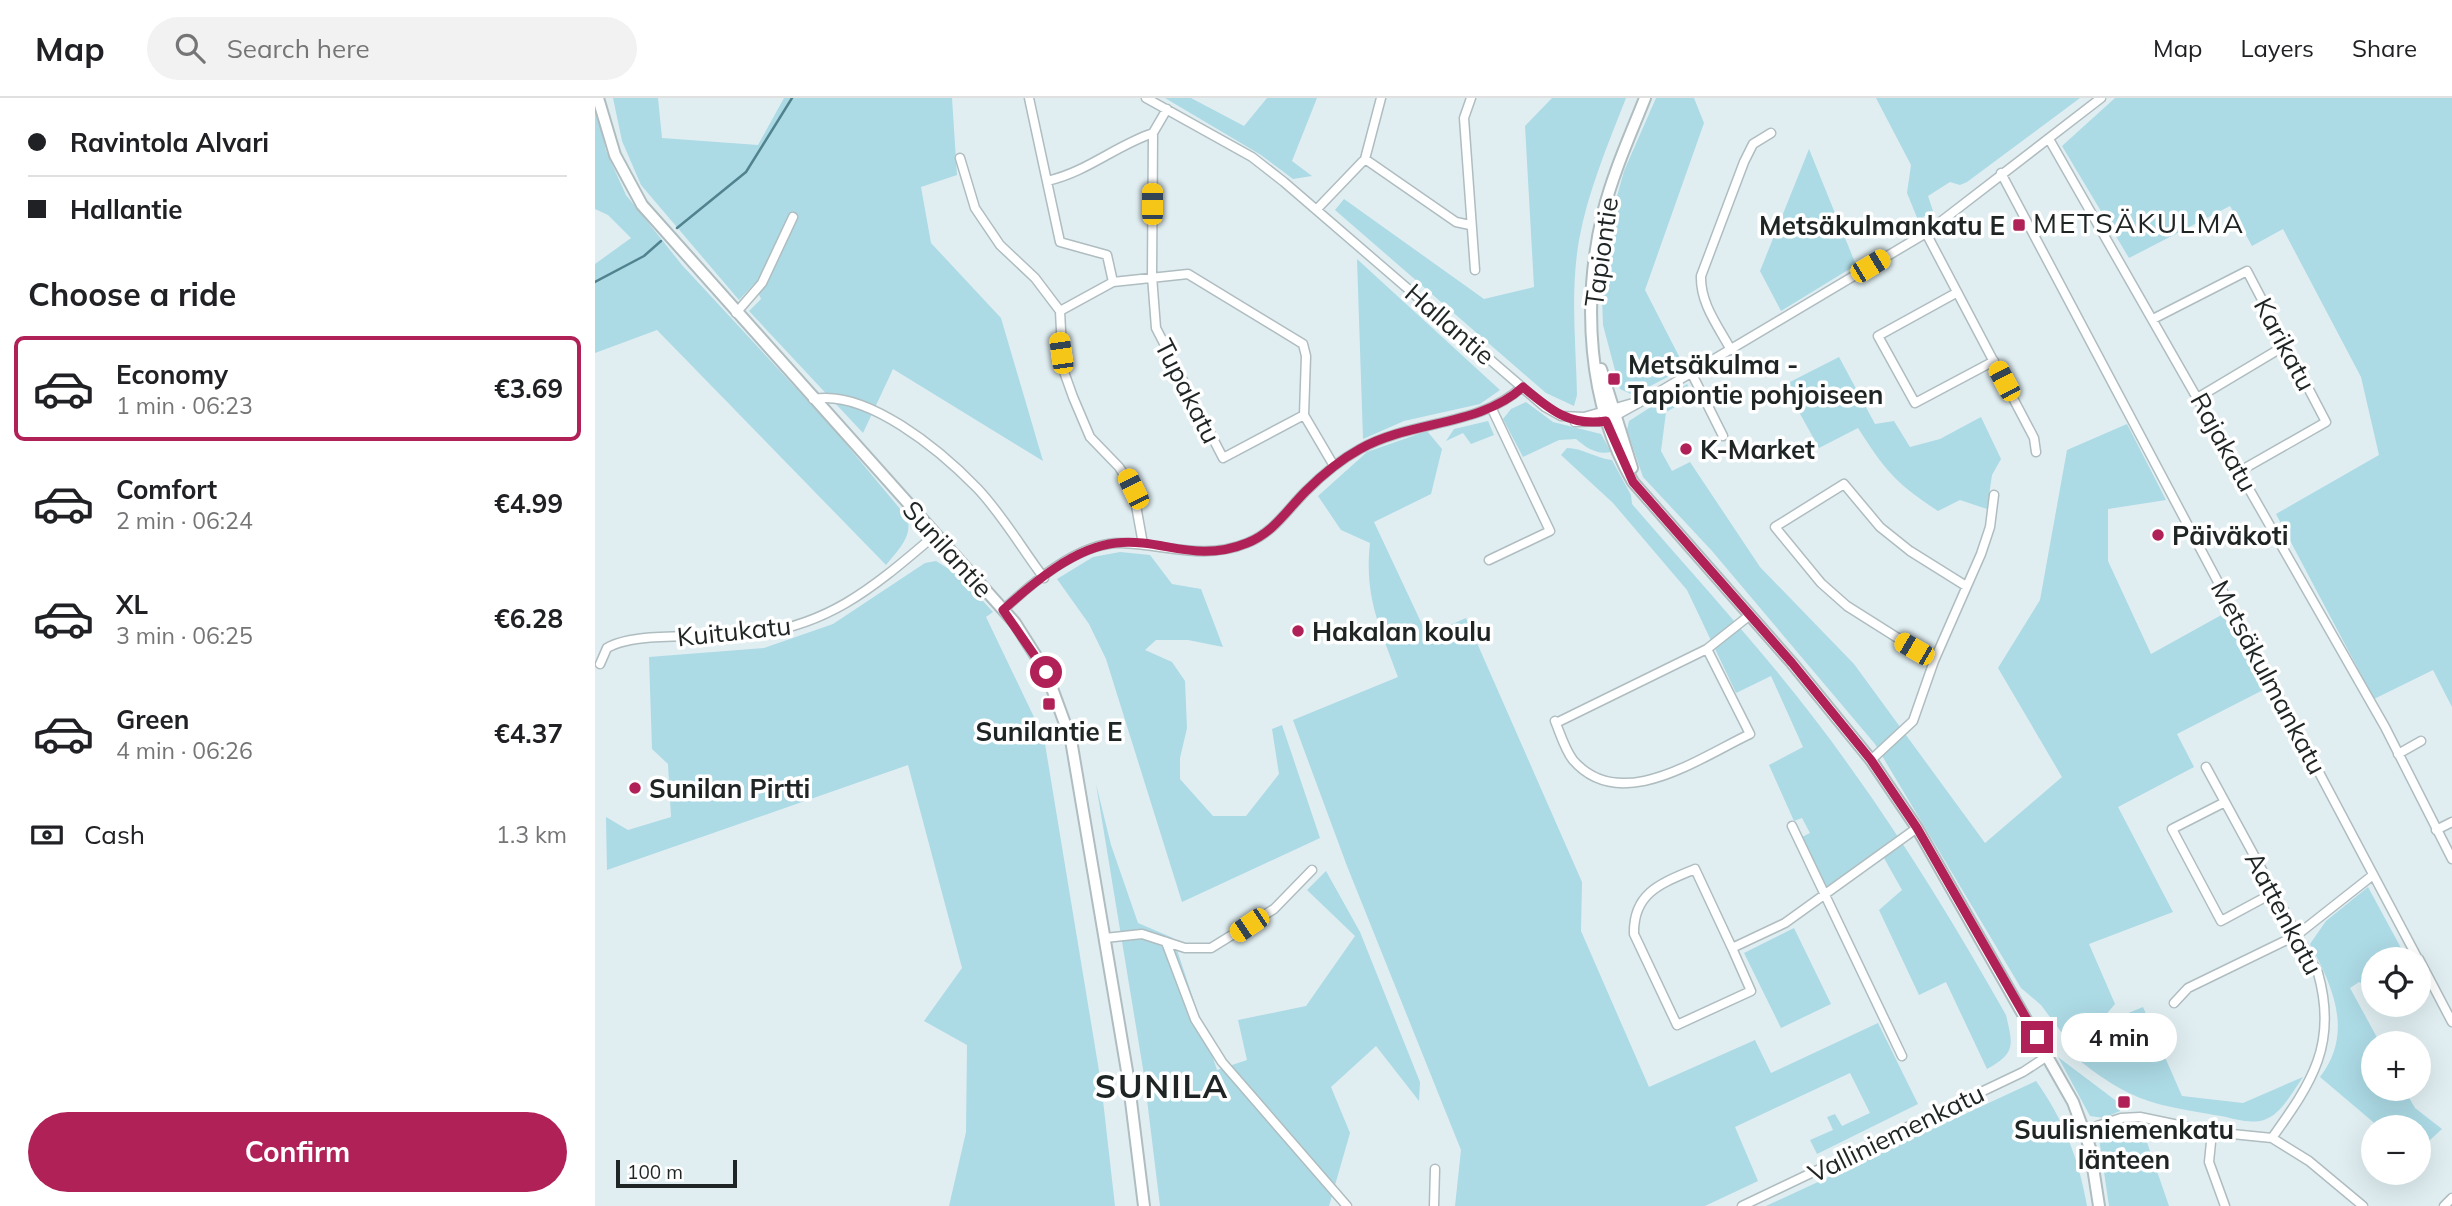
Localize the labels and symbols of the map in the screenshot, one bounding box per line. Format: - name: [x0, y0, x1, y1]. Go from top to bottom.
- car: [1142, 183, 1163, 225]
- street label: Tapiontie: [1577, 195, 1625, 309]
- district label: METSÄKULMA: [2033, 205, 2245, 240]
- place label: Metsäkulmankatu E: [1759, 209, 2005, 242]
- marker: Metsäkulmankatu E: [2011, 217, 2027, 233]
- car: [1847, 246, 1894, 286]
- street label: Hallantie: [1398, 276, 1502, 372]
- street label: Karikatu: [2247, 292, 2323, 396]
- car: [1048, 331, 1075, 375]
- street label: Tupakatu: [1148, 333, 1228, 449]
- place label: Metsäkulma - Tapiontie pohjoiseen: [1628, 348, 1884, 411]
- car: [1985, 358, 2024, 404]
- marker: Metsäkulma - Tapiontie pohjoiseen: [1606, 371, 1622, 387]
- street label: Rajakatu: [2183, 387, 2265, 497]
- place label: K-Market: [1700, 433, 1815, 466]
- marker: K-Market: [1678, 441, 1694, 457]
- car: [1115, 466, 1152, 512]
- street label: Sunilantie: [896, 494, 1000, 604]
- place label: Päiväkoti: [2172, 519, 2288, 552]
- marker: Päiväkoti: [2150, 527, 2166, 543]
- street label: Metsäkulmankatu: [2204, 574, 2334, 780]
- street label: Kuitukatu: [675, 609, 793, 653]
- place label: Hakalan koulu: [1312, 615, 1492, 648]
- marker: Hakalan koulu: [1290, 623, 1306, 639]
- car: [1891, 629, 1938, 669]
- route start: [1030, 656, 1062, 688]
- marker: Sunilantie E: [1041, 696, 1057, 712]
- place label: Sunilantie E: [976, 715, 1122, 748]
- place label: Sunilan Pirtti: [649, 772, 810, 805]
- marker: Sunilan Pirtti: [627, 780, 643, 796]
- street label: Aattenkatu: [2238, 846, 2330, 980]
- car: [1226, 905, 1273, 945]
- callout: 4 min: [2061, 1012, 2177, 1062]
- route end: [2021, 1021, 2053, 1053]
- district label: SUNILA: [1095, 1065, 1229, 1106]
- street label: Valliniemenkatu: [1803, 1076, 1989, 1190]
- marker: Suulisniemenkatu länteen: [2116, 1094, 2132, 1110]
- place label: Suulisniemenkatu länteen: [2014, 1113, 2234, 1176]
- scale bar: [616, 1157, 737, 1189]

